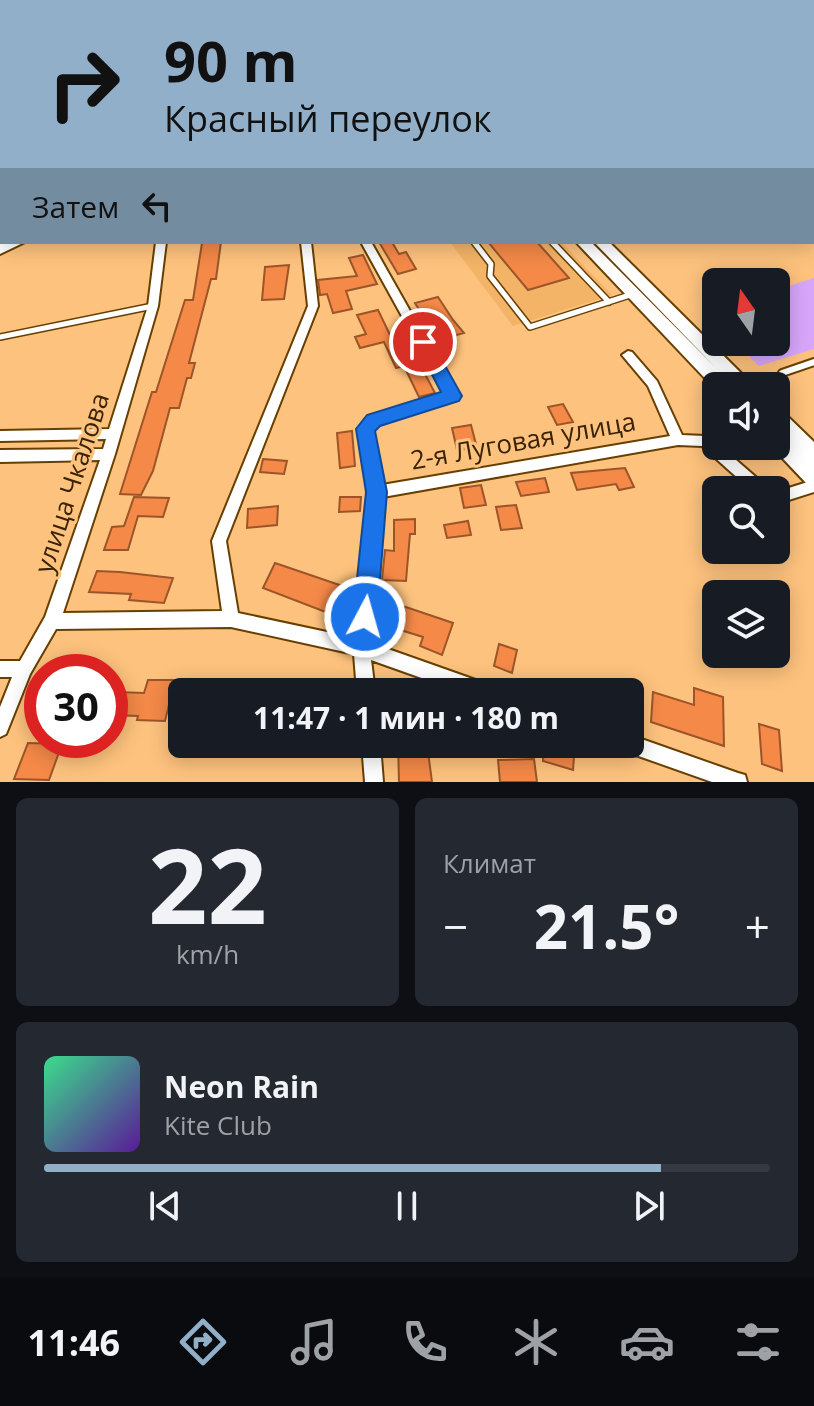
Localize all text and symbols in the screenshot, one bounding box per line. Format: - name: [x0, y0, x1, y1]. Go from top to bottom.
- text: 90 m: [164, 22, 298, 98]
- icon: right: [32, 32, 136, 136]
- text: Красный переулок: [164, 94, 492, 143]
- icon: left: [135, 184, 179, 228]
- text: Затем: [32, 186, 119, 227]
- north arrow: [702, 268, 790, 356]
- map controls: [702, 268, 790, 668]
- pin: [389, 308, 457, 376]
- icon: arrive: [401, 320, 445, 364]
- button: sound: [702, 372, 790, 460]
- street label: улица Чкалова: [25, 388, 117, 578]
- street label: 2-я Луговая улица: [407, 402, 638, 478]
- button: search: [702, 476, 790, 564]
- position arrow: [323, 575, 407, 659]
- button: layers: [702, 580, 790, 668]
- speed limit sign: 30: [24, 654, 128, 758]
- text: 11:47 · 1 мин · 180 m: [253, 697, 559, 738]
- text: 22: [148, 813, 267, 954]
- text: Климат: [443, 845, 536, 881]
- text: 21.5°: [534, 885, 679, 967]
- text: −: [443, 896, 468, 956]
- text: +: [745, 896, 770, 956]
- text: km/h: [176, 936, 239, 972]
- text: Neon Rain: [164, 1066, 319, 1107]
- text: Kite Club: [164, 1107, 272, 1143]
- icon: previous: [143, 1184, 187, 1228]
- icon: pause: [385, 1184, 429, 1228]
- icon: next: [627, 1184, 671, 1228]
- icon: directions: [175, 1314, 231, 1370]
- icon: music: [286, 1314, 342, 1370]
- icon: phone: [397, 1314, 453, 1370]
- icon: climate: [508, 1314, 564, 1370]
- icon: car: [619, 1314, 675, 1370]
- icon: filters: [730, 1314, 786, 1370]
- text: 11:46: [28, 1318, 120, 1367]

